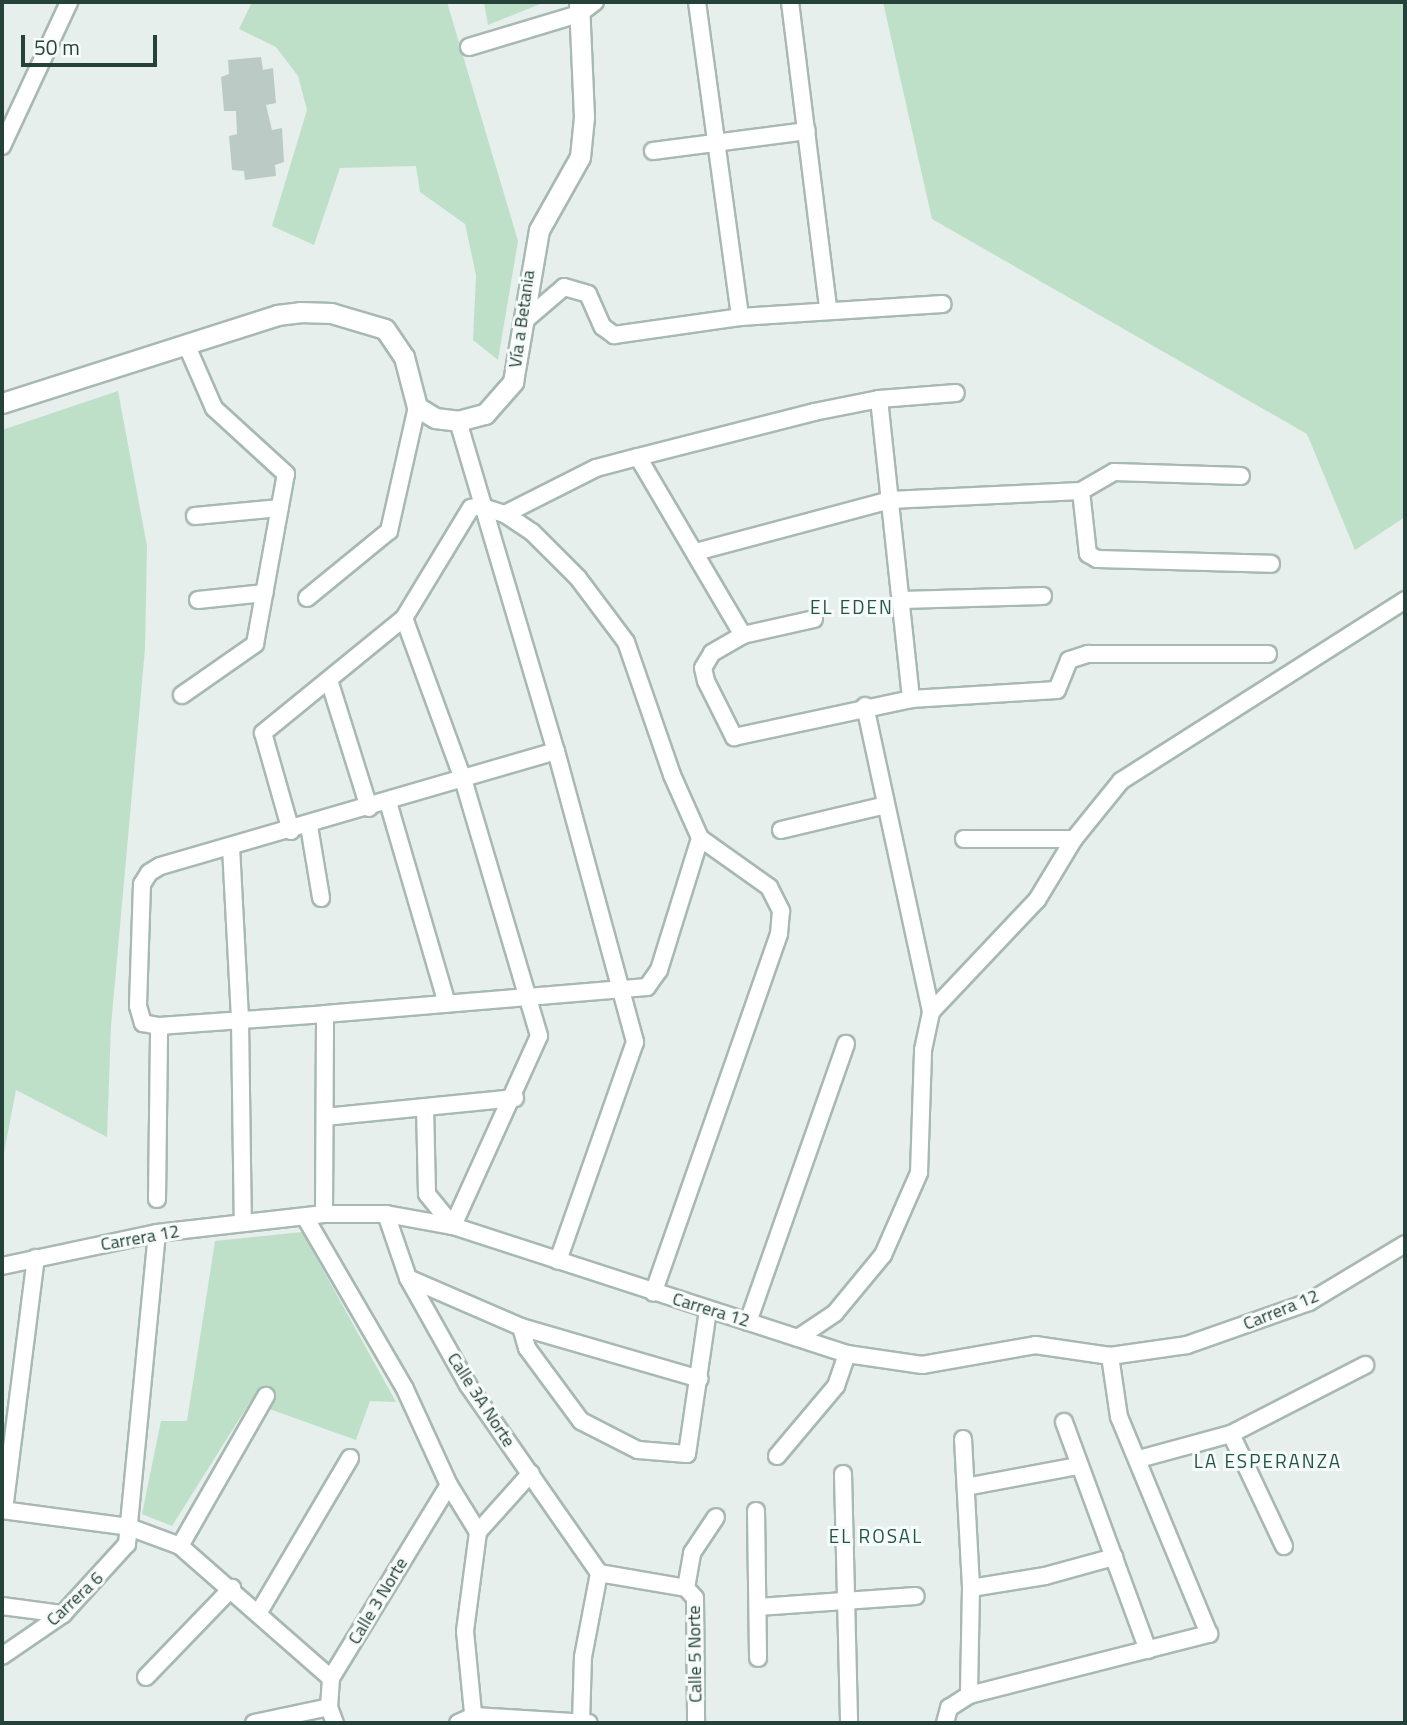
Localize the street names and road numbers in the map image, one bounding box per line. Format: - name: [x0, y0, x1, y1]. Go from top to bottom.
- street label: Vía a Betania: [504, 269, 540, 369]
- street label: Carrera 12: [99, 1220, 181, 1256]
- street label: Carrera 12: [1240, 1285, 1322, 1335]
- street label: Carrera 12: [670, 1288, 752, 1332]
- street label: Calle 3A Norte: [442, 1349, 520, 1451]
- street label: Calle 3 Norte: [344, 1554, 412, 1648]
- street label: Carrera 6: [42, 1567, 108, 1631]
- street label: Calle 5 Norte: [683, 1605, 707, 1703]

